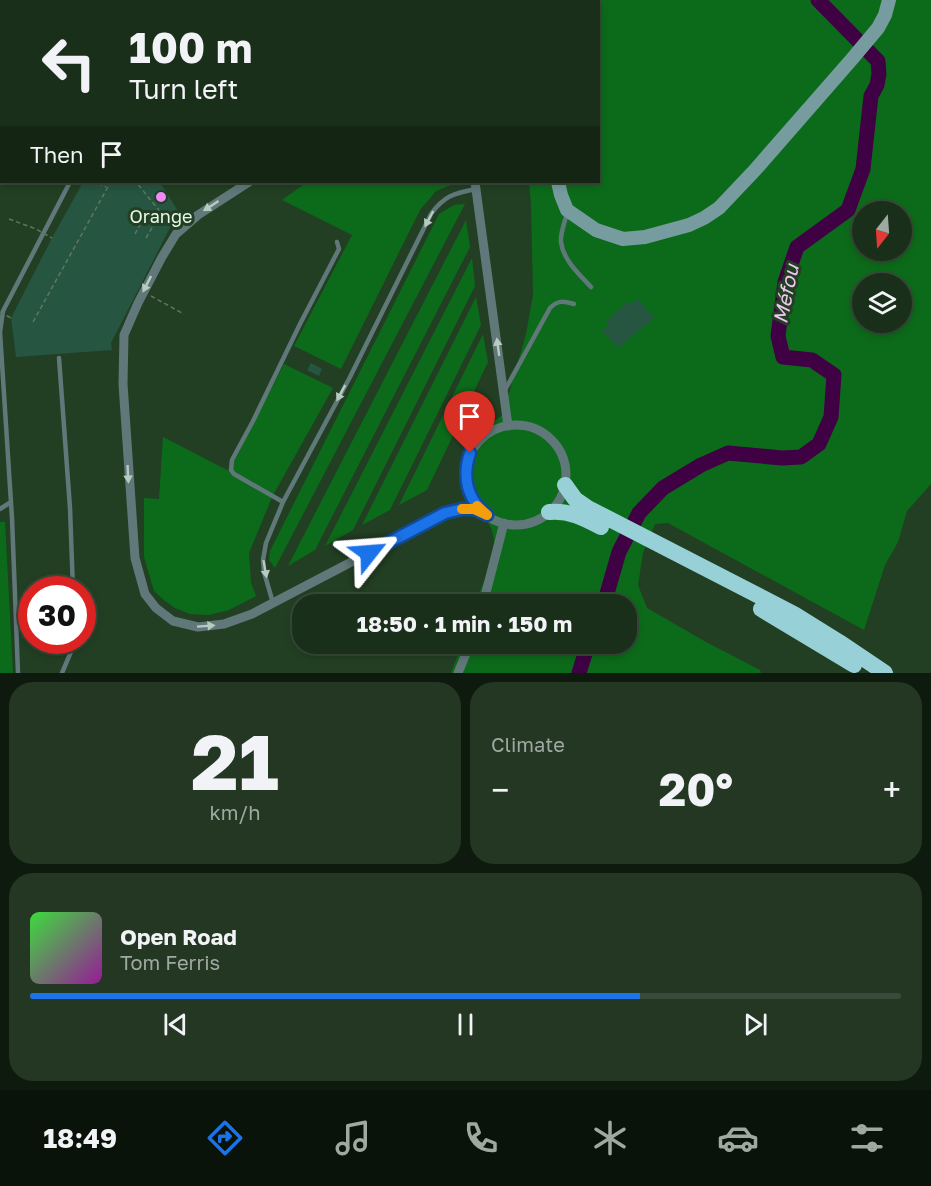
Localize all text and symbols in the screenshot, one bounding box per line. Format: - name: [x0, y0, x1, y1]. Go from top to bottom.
- text: 100 m: [129, 22, 252, 72]
- icon: left: [30, 24, 108, 102]
- text: Turn left: [129, 73, 238, 105]
- icon: arrive: [95, 138, 128, 171]
- text: Then: [30, 141, 83, 168]
- marker: Orange: [154, 190, 168, 204]
- one-way arrow: [204, 200, 220, 212]
- north arrow: [852, 201, 912, 261]
- map controls: [852, 201, 912, 333]
- place label: Orange: [130, 205, 192, 227]
- one-way arrow: [424, 211, 434, 228]
- water label: Méfou: [767, 260, 803, 326]
- button: layers: [852, 273, 912, 333]
- one-way arrow: [142, 276, 152, 293]
- one-way arrow: [493, 337, 502, 356]
- one-way arrow: [336, 384, 346, 401]
- pin: [444, 391, 495, 453]
- icon: arrive: [453, 400, 486, 433]
- one-way arrow: [124, 464, 133, 483]
- position arrow: [337, 521, 401, 585]
- one-way arrow: [260, 560, 269, 579]
- speed limit sign: 30: [18, 576, 96, 654]
- text: 18:50 · 1 min · 150 m: [357, 610, 572, 637]
- one-way arrow: [197, 621, 216, 630]
- text: 21: [191, 714, 279, 807]
- text: Climate: [491, 732, 565, 756]
- text: 20°: [659, 762, 733, 816]
- text: −: [491, 770, 509, 809]
- text: +: [883, 770, 901, 809]
- text: km/h: [210, 800, 260, 824]
- text: Open Road: [120, 923, 237, 950]
- text: Tom Ferris: [120, 950, 220, 974]
- icon: previous: [159, 1008, 192, 1041]
- icon: pause: [449, 1008, 482, 1041]
- icon: next: [739, 1008, 772, 1041]
- icon: directions: [204, 1117, 246, 1159]
- icon: music: [332, 1117, 374, 1159]
- icon: phone: [460, 1117, 502, 1159]
- icon: climate: [589, 1117, 631, 1159]
- icon: car: [717, 1117, 759, 1159]
- icon: filters: [846, 1117, 888, 1159]
- text: 18:49: [43, 1122, 117, 1154]

